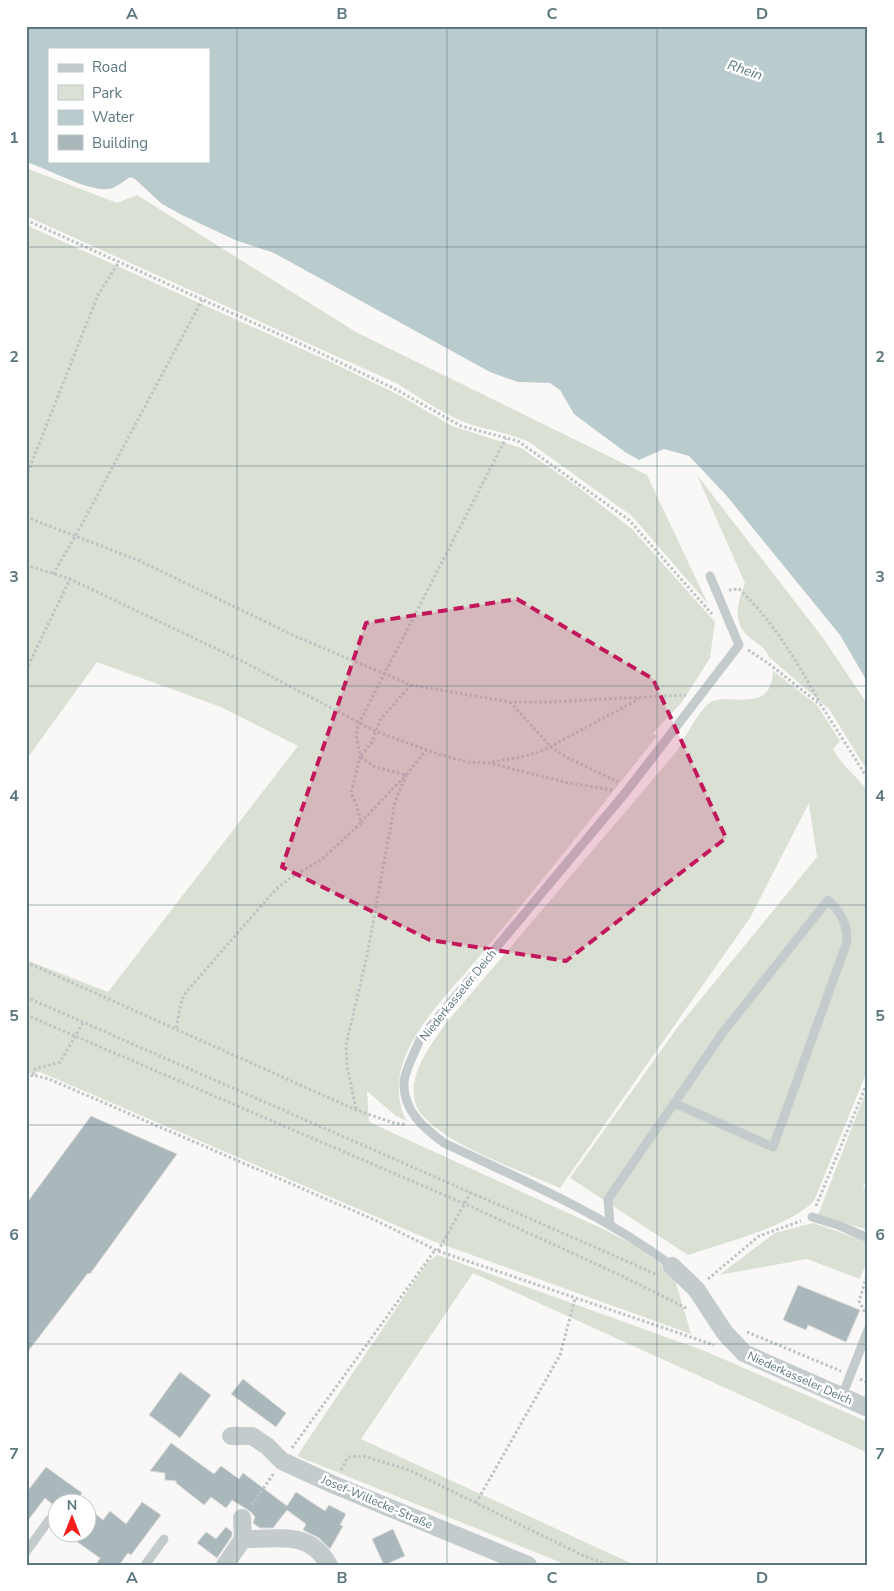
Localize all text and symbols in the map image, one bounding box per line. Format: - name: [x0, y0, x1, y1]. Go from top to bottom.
- text: A: [126, 3, 138, 25]
- text: B: [336, 3, 348, 25]
- text: C: [547, 3, 558, 25]
- text: D: [756, 3, 768, 25]
- legend: [48, 48, 210, 162]
- water label: Rhein: [725, 55, 765, 85]
- text: Road: [92, 57, 127, 77]
- text: Park: [92, 83, 122, 103]
- text: Water: [92, 107, 135, 127]
- text: 1: [9, 127, 19, 149]
- text: 1: [875, 127, 885, 149]
- text: Building: [92, 133, 148, 153]
- text: 2: [9, 346, 19, 368]
- text: 2: [875, 346, 885, 368]
- text: 3: [9, 566, 19, 588]
- text: 3: [875, 566, 885, 588]
- text: 4: [9, 785, 19, 807]
- text: 4: [875, 785, 885, 807]
- street label: Niederkasseler Deich: [416, 946, 500, 1044]
- text: 5: [9, 1005, 19, 1027]
- text: 5: [875, 1005, 885, 1027]
- text: 6: [9, 1224, 19, 1246]
- text: 6: [875, 1224, 885, 1246]
- street label: Niederkasseler Deich: [745, 1348, 855, 1408]
- text: 7: [9, 1443, 19, 1465]
- text: 7: [875, 1443, 885, 1465]
- street label: Josef-Willecke-Straße: [318, 1471, 435, 1533]
- north arrow: [48, 1494, 98, 1544]
- text: N: [67, 1496, 77, 1515]
- text: A: [126, 1567, 138, 1589]
- text: B: [336, 1567, 348, 1589]
- text: C: [547, 1567, 558, 1589]
- text: D: [756, 1567, 768, 1589]

